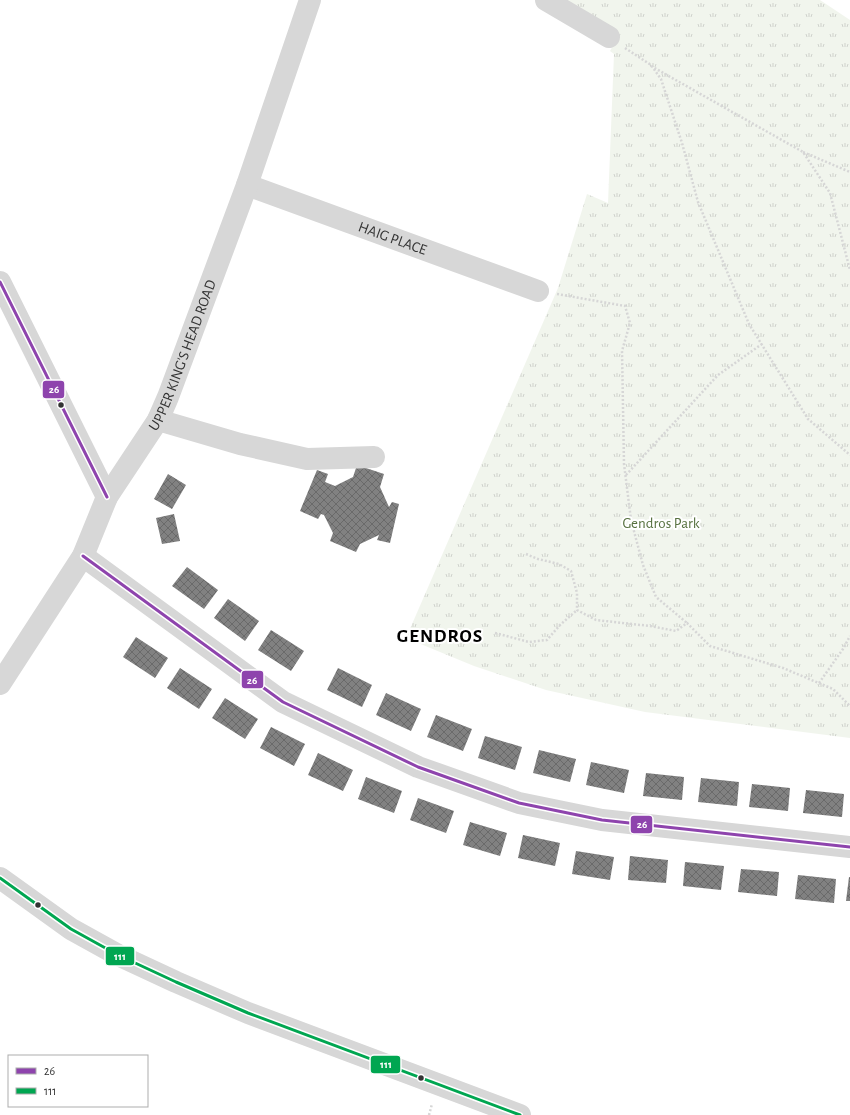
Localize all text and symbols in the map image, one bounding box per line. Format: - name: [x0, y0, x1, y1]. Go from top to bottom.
- street label: HAIG PLACE: [356, 219, 429, 257]
- street label: UPPER KING'S HEAD ROAD: [146, 277, 219, 433]
- line badge: 26: [42, 380, 65, 399]
- text: 26: [49, 384, 59, 395]
- unlabelled marker: [56, 400, 66, 410]
- park label: Gendros Park: [622, 516, 700, 531]
- district label: GENDROS: [397, 627, 483, 646]
- line badge: 26: [241, 670, 264, 689]
- text: 26: [247, 675, 257, 686]
- line badge: 26: [630, 815, 653, 834]
- text: 26: [637, 819, 647, 830]
- unlabelled marker: [33, 900, 43, 910]
- line badge: 111: [105, 946, 135, 966]
- text: 111: [114, 951, 126, 962]
- legend: [8, 1055, 148, 1107]
- line badge: 111: [370, 1055, 401, 1074]
- text: 111: [380, 1059, 392, 1070]
- text: 26: [44, 1065, 55, 1077]
- unlabelled marker: [416, 1073, 426, 1083]
- text: 111: [44, 1085, 56, 1097]

